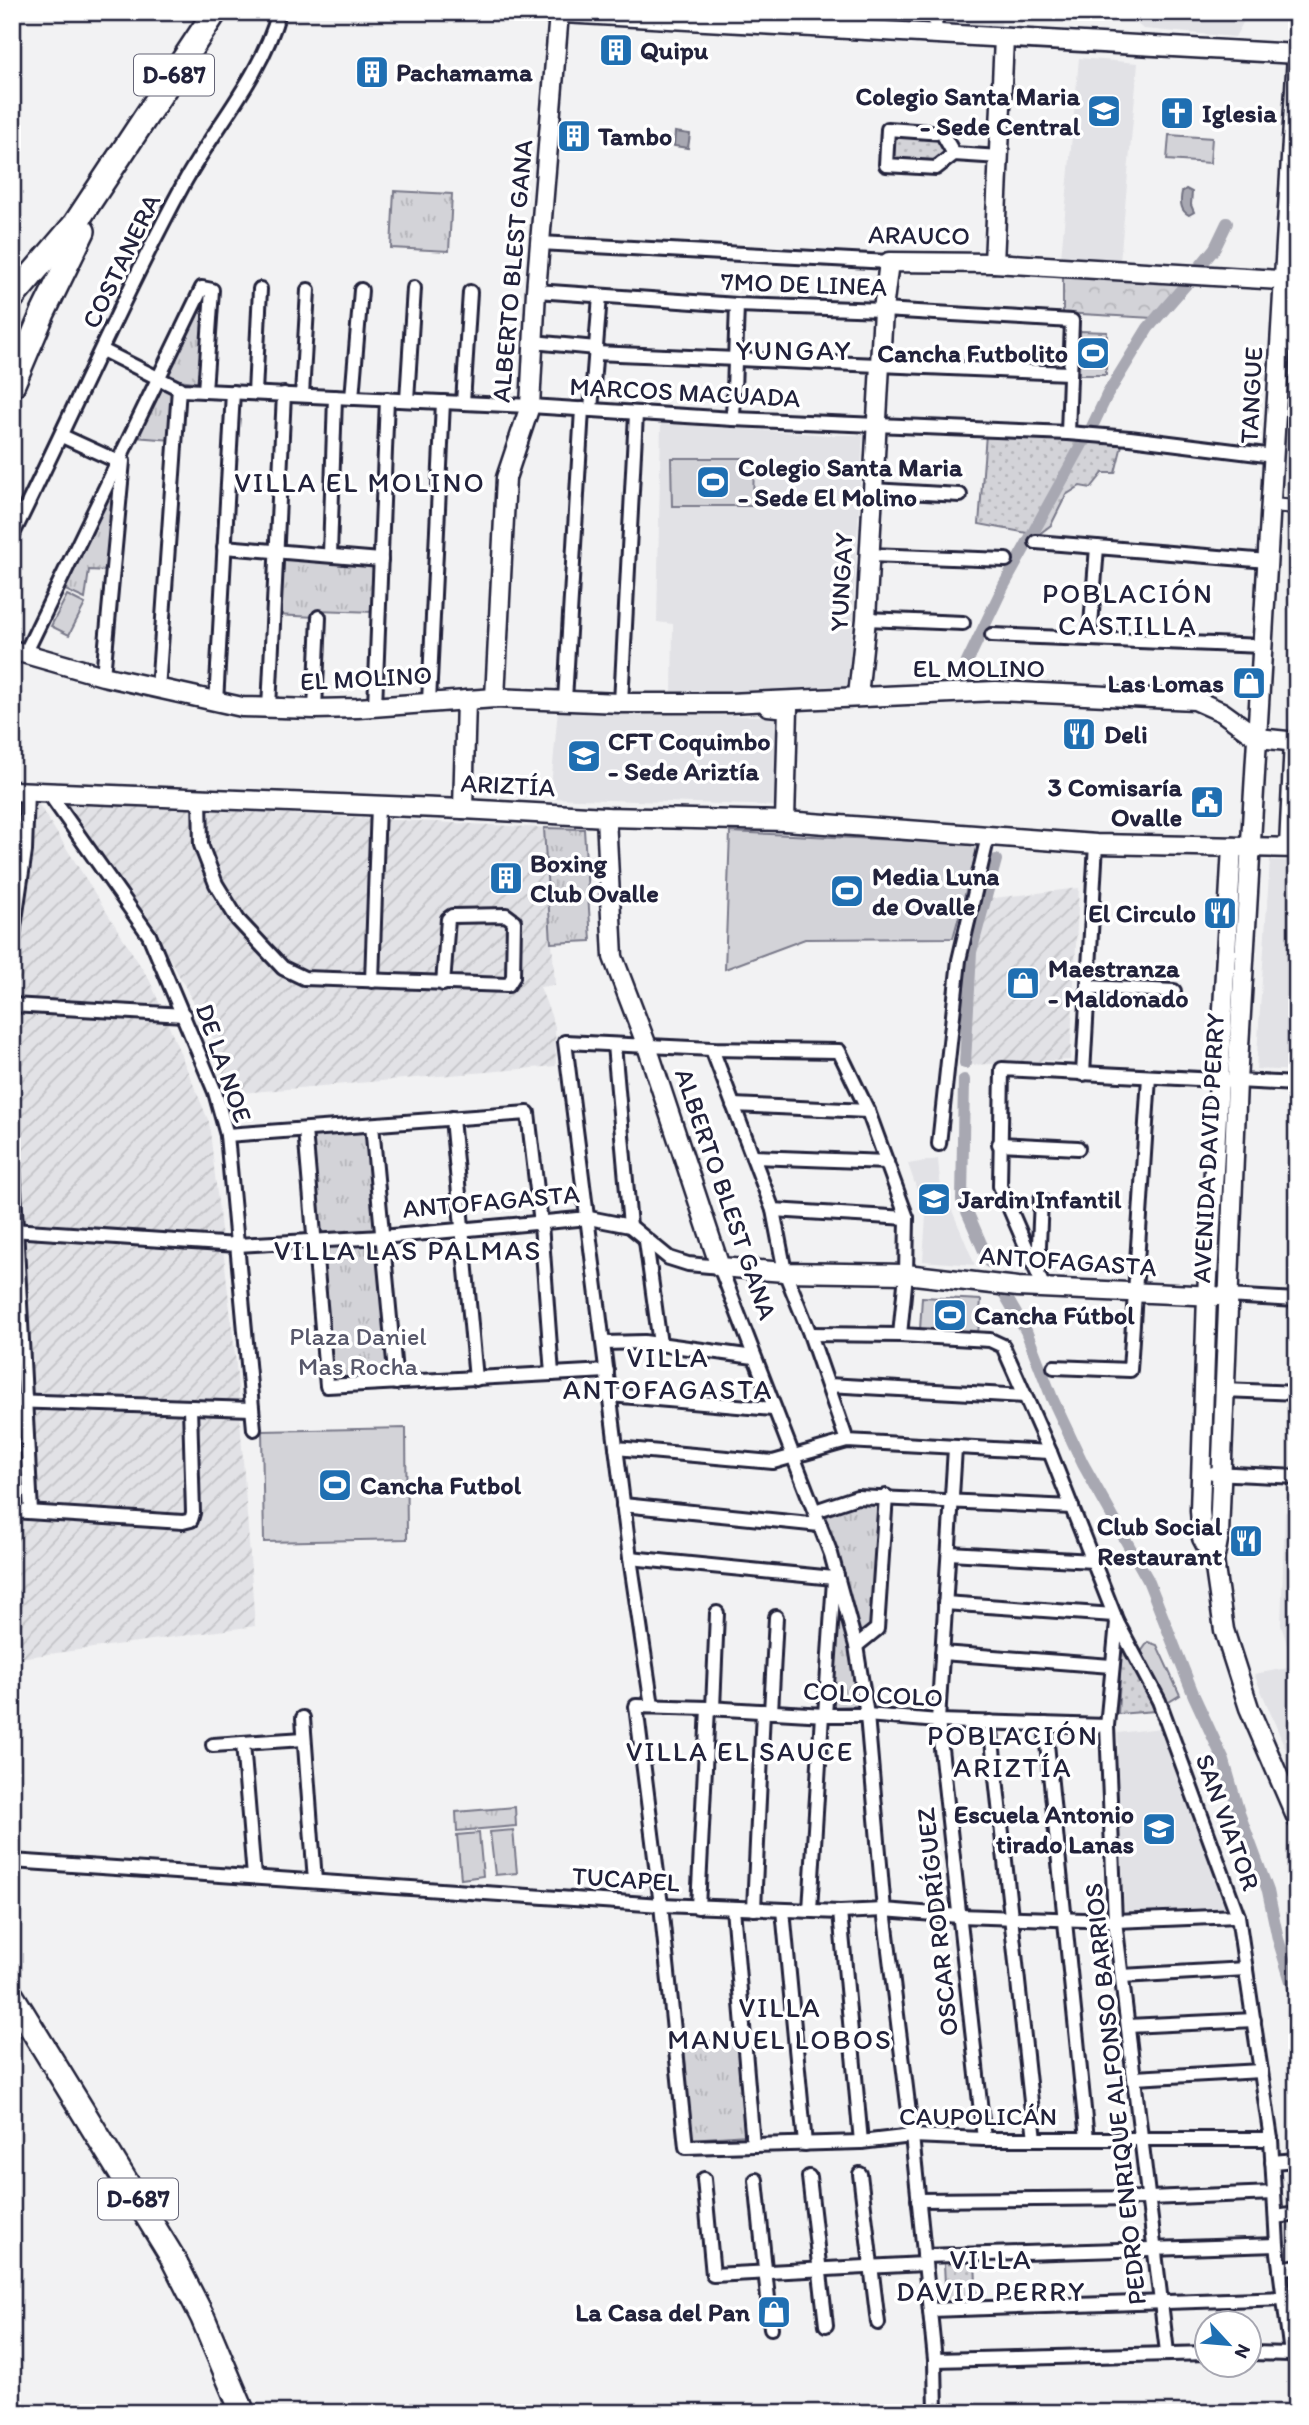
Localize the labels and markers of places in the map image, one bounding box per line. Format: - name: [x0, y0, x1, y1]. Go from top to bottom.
- building icon: Quipu: [597, 31, 635, 69]
- place label: Quipu: [640, 34, 709, 66]
- building icon: Pachamama: [353, 53, 391, 91]
- place label: Pachamama: [396, 56, 533, 88]
- place label: Colegio Santa Maria - Sede Central: [856, 80, 1081, 142]
- school or university icon: Colegio Santa Maria - Sede Central: [1085, 92, 1123, 130]
- church icon: Iglesia: [1158, 94, 1196, 132]
- place label: Iglesia: [1202, 97, 1277, 129]
- building icon: Tambo: [555, 117, 593, 155]
- place label: Tambo: [597, 120, 672, 152]
- sports icon: Cancha Futbolito: [1074, 334, 1112, 372]
- place label: Cancha Futbolito: [877, 337, 1068, 369]
- place label: Colegio Santa Maria - Sede El Molino: [738, 451, 963, 513]
- sports icon: Colegio Santa Maria - Sede El Molino: [694, 463, 732, 501]
- shop icon: Las Lomas: [1230, 664, 1268, 702]
- place label: Las Lomas: [1107, 667, 1224, 699]
- restaurant icon: Deli: [1060, 715, 1098, 753]
- place label: Deli: [1104, 718, 1148, 750]
- place label: CFT Coquimbo - Sede Ariztía: [608, 725, 771, 787]
- school or university icon: CFT Coquimbo - Sede Ariztía: [565, 737, 603, 775]
- place label: 3 Comisaría Ovalle: [1048, 771, 1182, 833]
- public building icon: 3 Comisaría Ovalle: [1188, 783, 1226, 821]
- place label: Boxing Club Ovalle: [530, 847, 659, 909]
- building icon: Boxing Club Ovalle: [487, 859, 525, 897]
- place label: Media Luna de Ovalle: [872, 860, 1000, 922]
- sports icon: Media Luna de Ovalle: [828, 872, 866, 910]
- restaurant icon: El Circulo: [1201, 894, 1239, 932]
- place label: El Circulo: [1088, 897, 1196, 929]
- place label: Maestranza - Maldonado: [1048, 952, 1189, 1014]
- shop icon: Maestranza - Maldonado: [1004, 964, 1042, 1002]
- school or university icon: Jardin Infantil: [915, 1180, 953, 1218]
- place label: Jardin Infantil: [957, 1183, 1122, 1215]
- sports icon: Cancha Fútbol: [931, 1296, 969, 1334]
- place label: Cancha Fútbol: [974, 1299, 1135, 1331]
- sports icon: Cancha Futbol: [316, 1466, 354, 1504]
- place label: Cancha Futbol: [360, 1469, 522, 1501]
- place label: Club Social Restaurant: [1097, 1510, 1223, 1572]
- restaurant icon: Club Social Restaurant: [1227, 1522, 1265, 1560]
- place label: Escuela Antonio tirado Lanas: [954, 1798, 1134, 1860]
- school or university icon: Escuela Antonio tirado Lanas: [1140, 1810, 1178, 1848]
- shop icon: La Casa del Pan: [755, 2293, 793, 2331]
- place label: La Casa del Pan: [575, 2296, 750, 2328]

